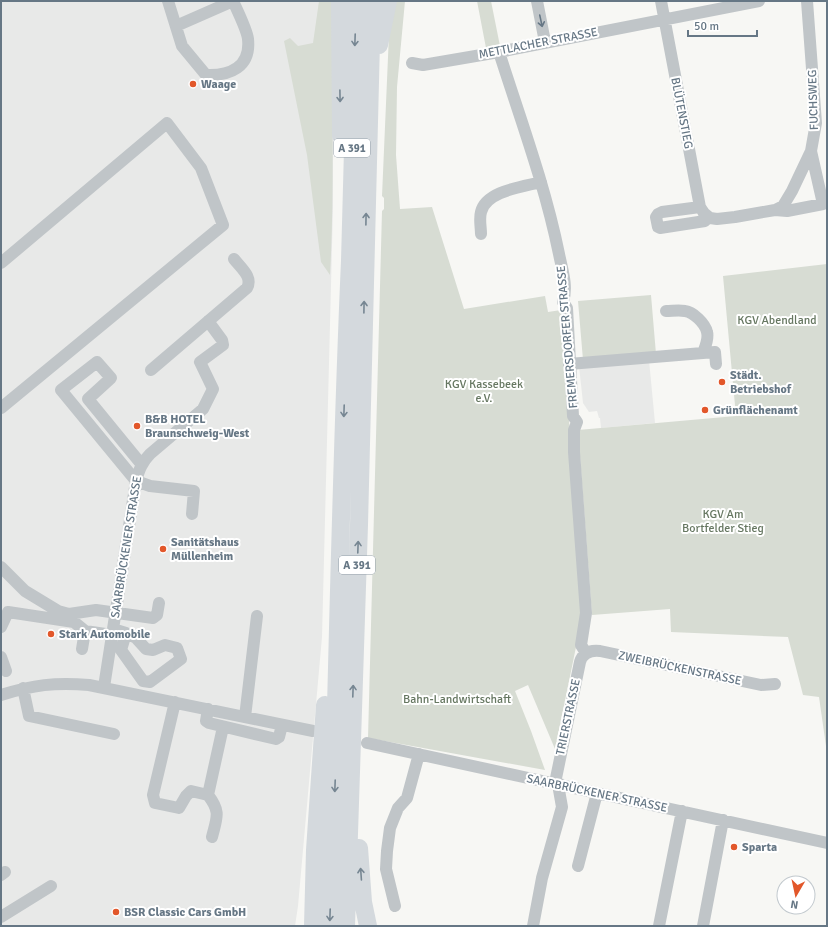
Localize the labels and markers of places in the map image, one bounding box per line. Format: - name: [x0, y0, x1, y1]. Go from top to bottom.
- place label: Waage: [201, 77, 236, 92]
- marker: Waage: [188, 79, 198, 89]
- place label: Städt. Betriebshof: [730, 368, 792, 397]
- marker: Städt. Betriebshof: [717, 377, 727, 387]
- place label: Grünflächenamt: [713, 403, 798, 418]
- marker: Grünflächenamt: [700, 405, 710, 415]
- place label: B&B HOTEL Braunschweig-West: [145, 412, 250, 441]
- marker: B&B HOTEL Braunschweig-West: [132, 421, 142, 431]
- place label: Sanitätshaus Müllenheim: [171, 535, 240, 564]
- marker: Sanitätshaus Müllenheim: [158, 544, 168, 554]
- place label: Stark Automobile: [59, 627, 150, 642]
- marker: Stark Automobile: [46, 629, 56, 639]
- place label: Sparta: [742, 840, 777, 855]
- marker: Sparta: [729, 842, 739, 852]
- place label: BSR Classic Cars GmbH: [124, 905, 246, 920]
- marker: BSR Classic Cars GmbH: [111, 907, 121, 917]

